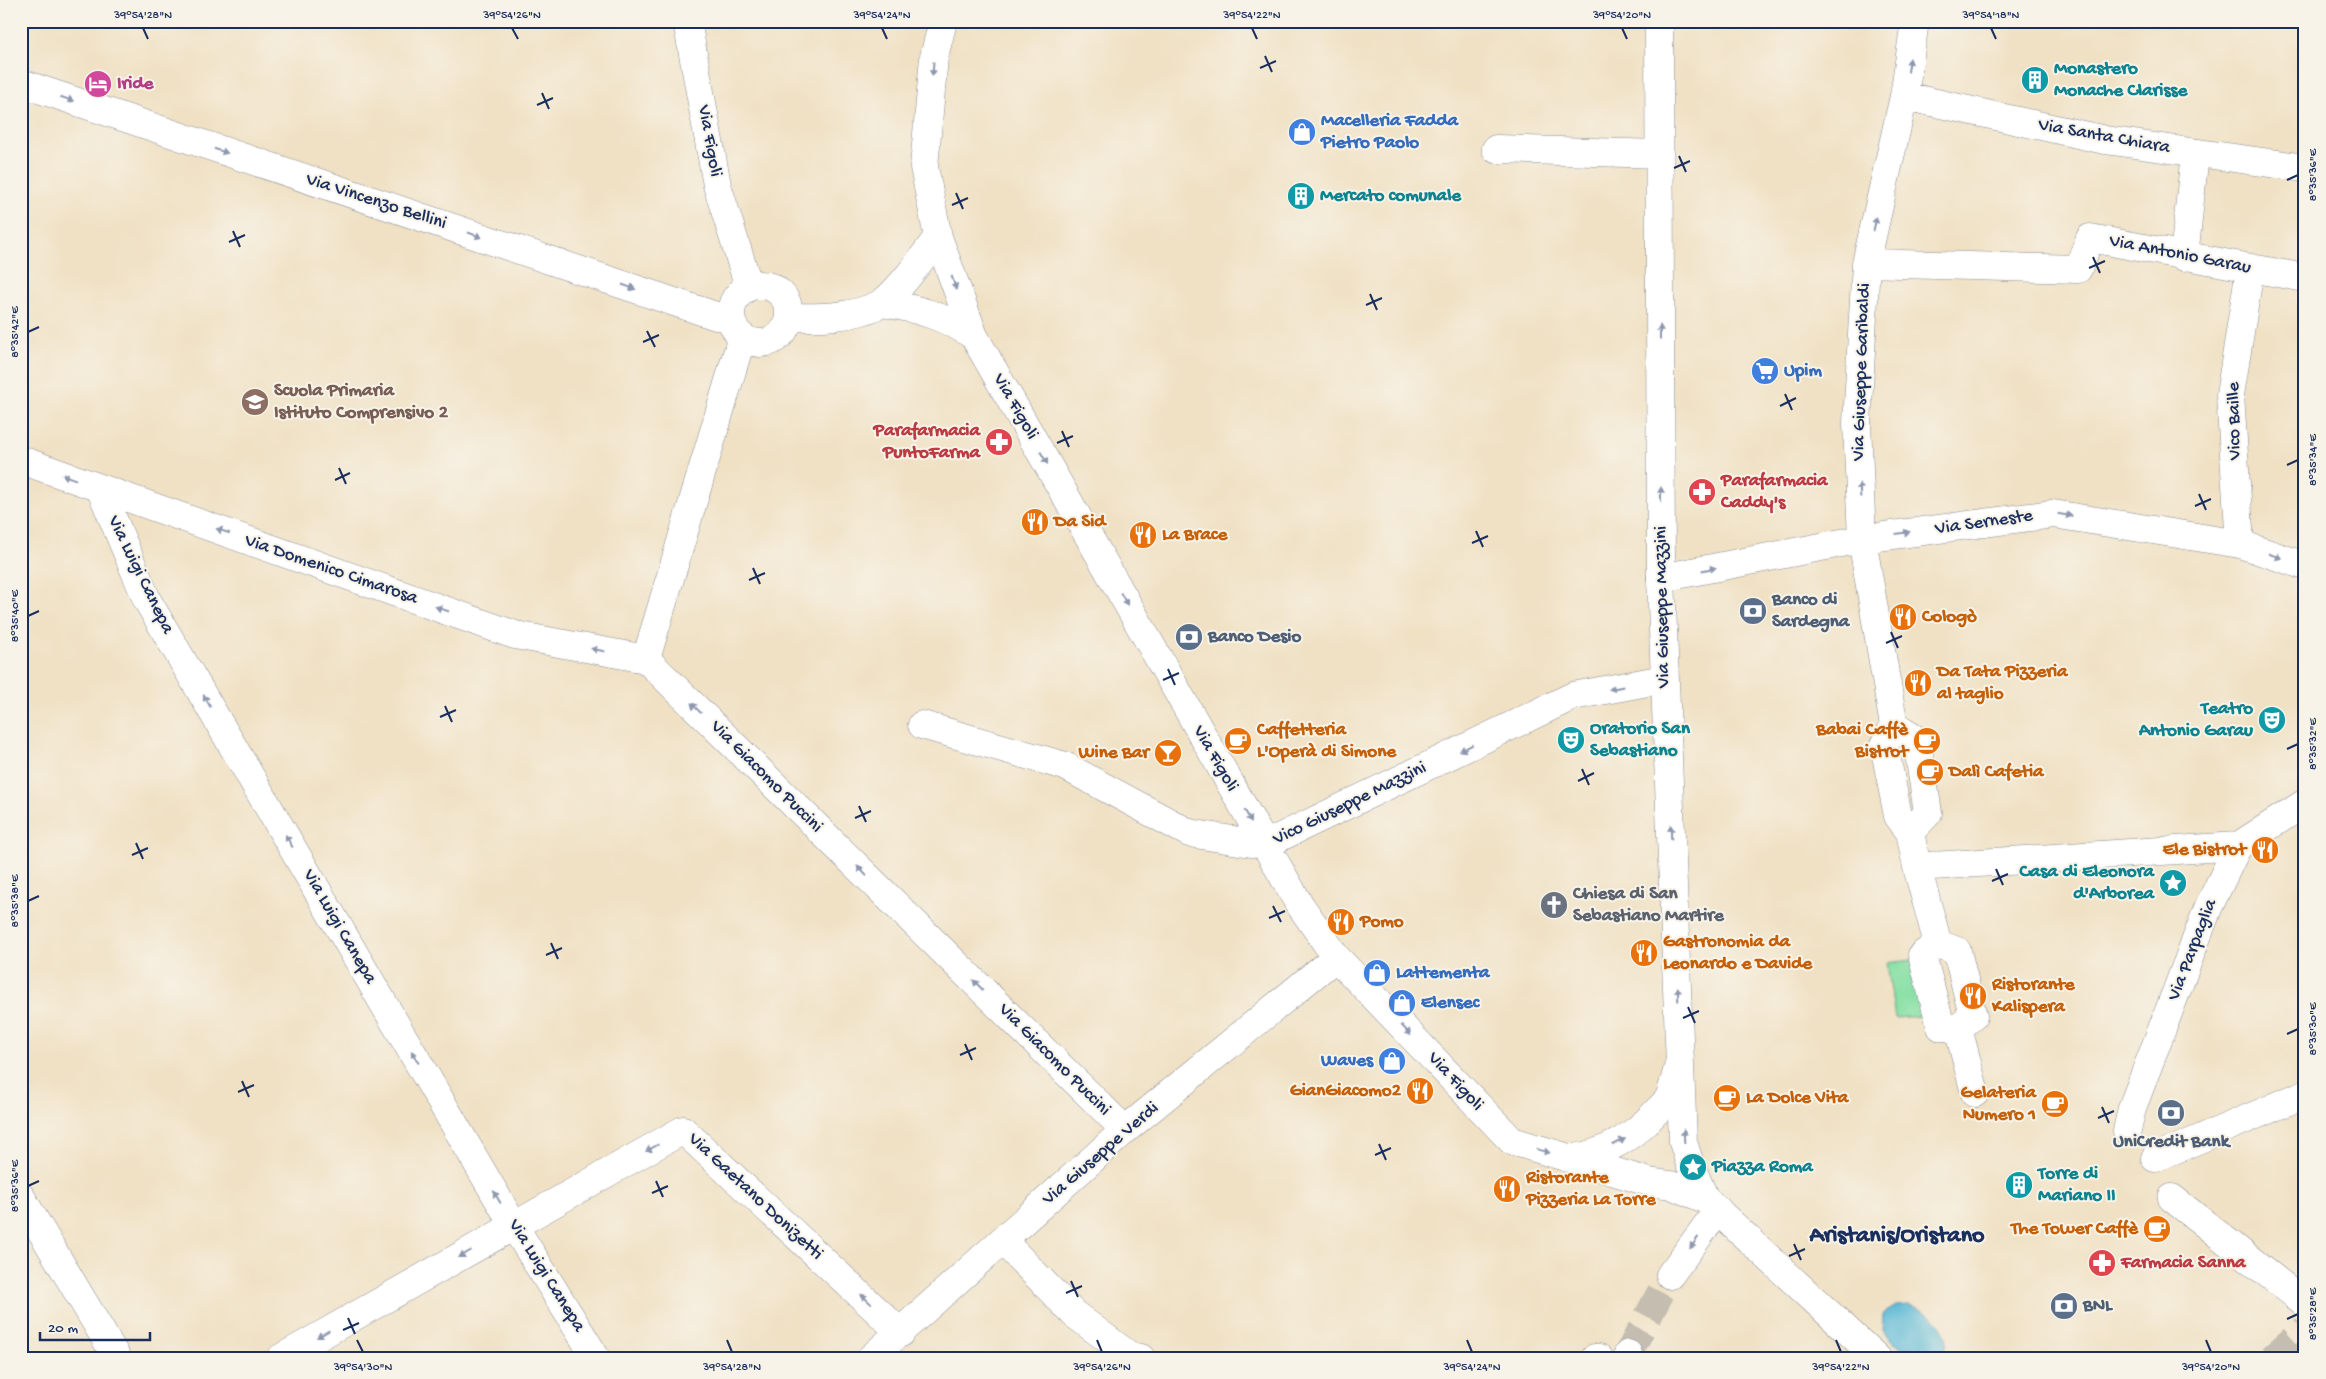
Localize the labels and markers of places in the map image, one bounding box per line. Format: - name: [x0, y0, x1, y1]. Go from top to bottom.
- place label: Monastero Monache Clarisse: [2054, 58, 2188, 103]
- building icon: Monastero Monache Clarisse: [2020, 65, 2050, 95]
- hotel icon: Iride: [83, 69, 113, 99]
- place label: Iride: [117, 73, 155, 96]
- place label: Macelleria Fadda Pietro Paolo: [1320, 110, 1460, 155]
- shop icon: Macelleria Fadda Pietro Paolo: [1287, 117, 1317, 147]
- building icon: Mercato comunale: [1286, 181, 1316, 211]
- place label: Mercato comunale: [1320, 185, 1462, 208]
- supermarket icon: Upim: [1750, 356, 1780, 386]
- place label: Upim: [1784, 360, 1822, 383]
- place label: Scuola Primaria Istituto Comprensivo 2: [274, 380, 449, 425]
- school or university icon: Scuola Primaria Istituto Comprensivo 2: [240, 387, 270, 417]
- place label: Parafarmacia PuntoFarma: [872, 420, 981, 465]
- pharmacy icon: Parafarmacia PuntoFarma: [984, 427, 1014, 457]
- place label: Parafarmacia Caddy's: [1720, 470, 1829, 515]
- pharmacy icon: Parafarmacia Caddy's: [1687, 477, 1717, 507]
- restaurant icon: Da Sid: [1020, 507, 1050, 537]
- place label: Da Sid: [1052, 511, 1107, 534]
- restaurant icon: La Brace: [1128, 520, 1158, 550]
- place label: La Brace: [1162, 524, 1228, 547]
- place label: Banco di Sardegna: [1771, 589, 1851, 634]
- bank icon: Banco di Sardegna: [1738, 596, 1768, 626]
- restaurant icon: Cologò: [1888, 602, 1918, 632]
- place label: Cologò: [1921, 606, 1977, 629]
- bank icon: Banco Desio: [1174, 622, 1204, 652]
- place label: Banco Desio: [1207, 626, 1301, 649]
- place label: Da Tata Pizzeria al taglio: [1935, 661, 2069, 706]
- restaurant icon: Da Tata Pizzeria al taglio: [1903, 668, 1933, 698]
- place label: Teatro Antonio Garau: [2138, 698, 2253, 743]
- theatre icon: Teatro Antonio Garau: [2257, 705, 2287, 735]
- place label: Oratorio San Sebastiano: [1590, 718, 1691, 763]
- place label: Caffetteria L'Operà di Simone: [1256, 719, 1397, 764]
- place label: Babai Caffè Bistrot: [1815, 719, 1910, 764]
- theatre icon: Oratorio San Sebastiano: [1556, 725, 1586, 755]
- cafe icon: Caffetteria L'Operà di Simone: [1223, 726, 1253, 756]
- cafe icon: Babai Caffè Bistrot: [1912, 726, 1942, 756]
- bar icon: Wine Bar: [1153, 738, 1183, 768]
- place label: Wine Bar: [1077, 742, 1151, 765]
- cafe icon: Dalì Cafetia: [1915, 757, 1945, 787]
- place label: Dalì Cafetia: [1947, 761, 2045, 784]
- restaurant icon: Ele Bistrot: [2250, 835, 2280, 865]
- place label: Ele Bistrot: [2163, 839, 2248, 862]
- place label: Casa di Eleonora d'Arborea: [2019, 861, 2155, 906]
- place icon: Casa di Eleonora d'Arborea: [2158, 868, 2188, 898]
- place label: Chiesa di San Sebastiano Martire: [1572, 883, 1725, 928]
- church icon: Chiesa di San Sebastiano Martire: [1539, 890, 1569, 920]
- restaurant icon: Pomo: [1326, 907, 1356, 937]
- place label: Pomo: [1359, 911, 1404, 934]
- place label: Gastronomia da Leonardo e Davide: [1663, 931, 1813, 976]
- restaurant icon: Gastronomia da Leonardo e Davide: [1629, 938, 1659, 968]
- shop icon: Lattementa: [1362, 958, 1392, 988]
- place label: Lattementa: [1396, 962, 1491, 985]
- place label: Ristorante Kalispera: [1991, 974, 2076, 1019]
- restaurant icon: Ristorante Kalispera: [1958, 981, 1988, 1011]
- shop icon: Elensec: [1387, 988, 1417, 1018]
- place label: Elensec: [1421, 992, 1481, 1015]
- shop icon: Waves: [1377, 1046, 1407, 1076]
- place label: Waves: [1320, 1050, 1374, 1073]
- restaurant icon: GianGiacomo2: [1405, 1076, 1435, 1106]
- place label: GianGiacomo2: [1290, 1080, 1402, 1103]
- place label: Gelateria Numero 1: [1961, 1082, 2037, 1127]
- cafe icon: La Dolce Vita: [1712, 1083, 1742, 1113]
- place label: La Dolce Vita: [1746, 1087, 1850, 1110]
- cafe icon: Gelateria Numero 1: [2040, 1089, 2070, 1119]
- bank icon: UniCredit Bank: [2156, 1098, 2186, 1128]
- place label: UniCredit Bank: [2113, 1131, 2232, 1154]
- place icon: Piazza Roma: [1678, 1152, 1708, 1182]
- place label: Piazza Roma: [1711, 1156, 1814, 1179]
- place label: Torre di Mariano II: [2036, 1163, 2116, 1208]
- place label: Ristorante Pizzeria La Torre: [1525, 1167, 1657, 1212]
- building icon: Torre di Mariano II: [2004, 1170, 2034, 1200]
- restaurant icon: Ristorante Pizzeria La Torre: [1492, 1174, 1522, 1204]
- cafe icon: The Tower Caffè: [2142, 1214, 2172, 1244]
- place label: The Tower Caffè: [2009, 1218, 2139, 1241]
- pharmacy icon: Farmacia Sanna: [2087, 1248, 2117, 1278]
- place label: Farmacia Sanna: [2120, 1252, 2247, 1275]
- bank icon: BNL: [2049, 1291, 2079, 1321]
- place label: BNL: [2082, 1295, 2113, 1318]

